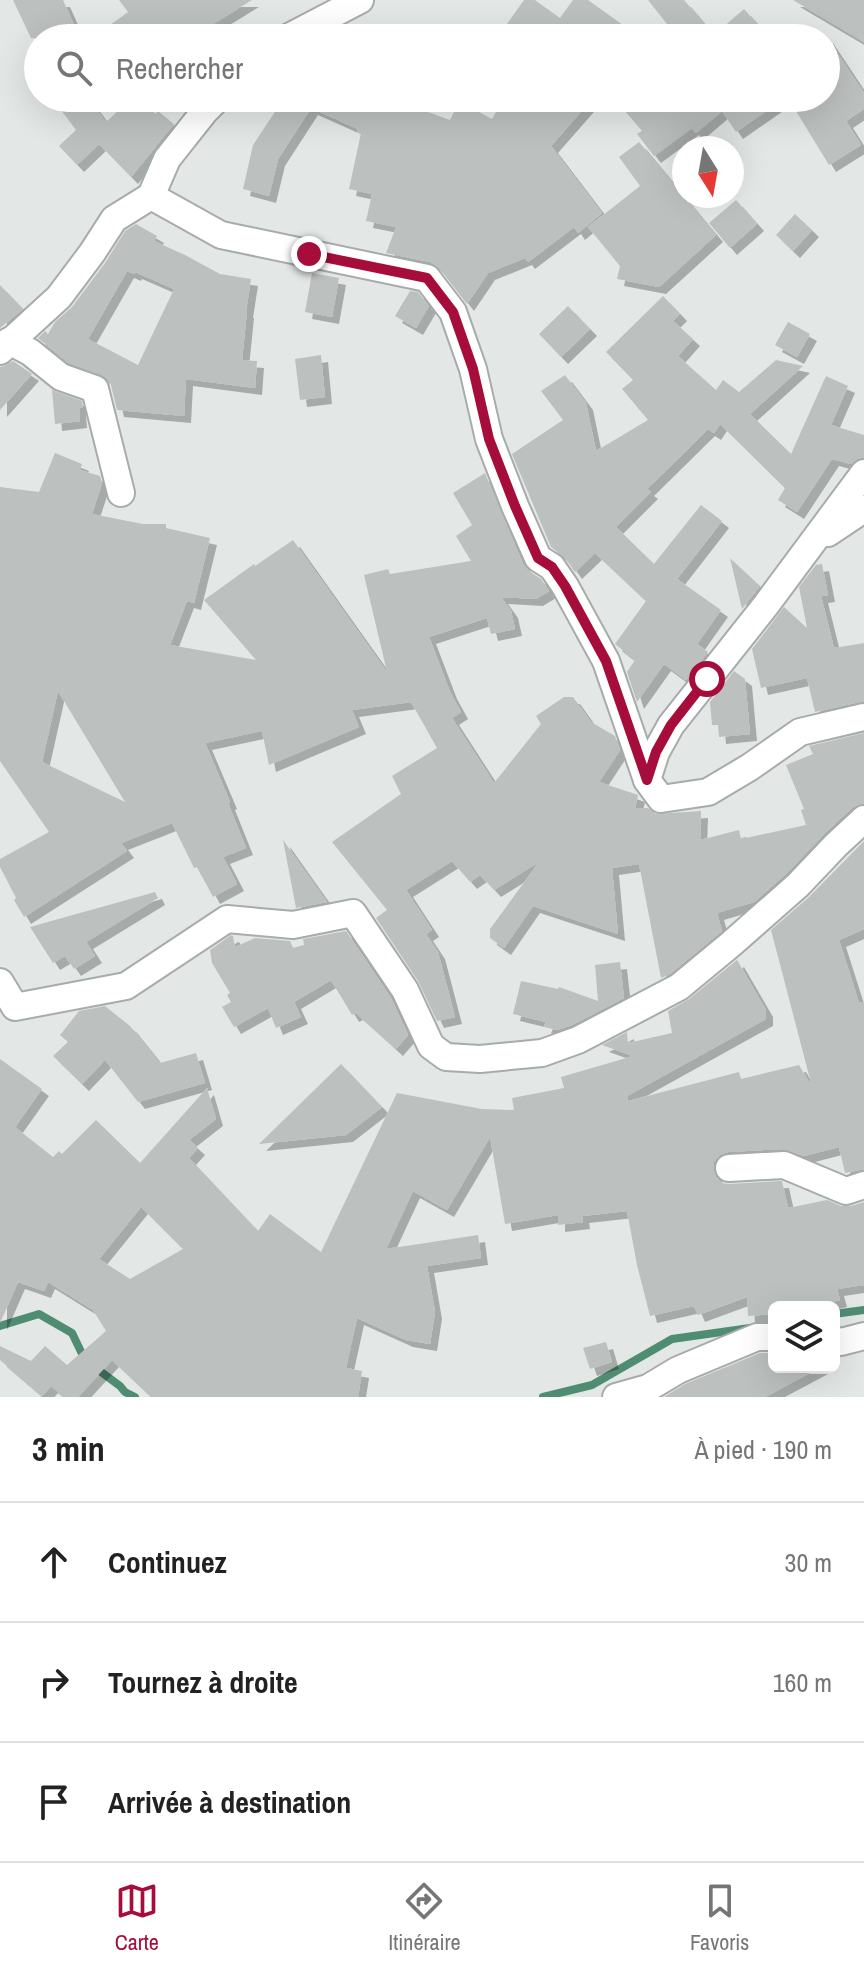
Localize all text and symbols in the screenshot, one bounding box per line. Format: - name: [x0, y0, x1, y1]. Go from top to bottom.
- search box: [24, 24, 840, 112]
- icon: search: [52, 46, 96, 90]
- text: Rechercher: [116, 48, 243, 88]
- north arrow: [672, 136, 744, 208]
- route end: [291, 236, 327, 272]
- route start: [689, 661, 725, 697]
- map controls: [768, 1301, 840, 1373]
- button: layers: [768, 1301, 840, 1373]
- text: 3 min: [32, 1426, 105, 1472]
- text: À pied · 190 m: [694, 1432, 832, 1467]
- icon: ahead: [32, 1540, 76, 1584]
- text: Continuez: [108, 1542, 227, 1582]
- text: 30 m: [785, 1545, 832, 1580]
- icon: right: [32, 1660, 76, 1704]
- text: Tournez à droite: [108, 1662, 298, 1702]
- text: 160 m: [773, 1665, 832, 1700]
- icon: arrive: [32, 1780, 76, 1824]
- text: Arrivée à destination: [108, 1782, 351, 1822]
- tab: Carte: [115, 1879, 159, 1957]
- tab: Itinéraire: [388, 1879, 461, 1957]
- tab: Favoris: [690, 1879, 749, 1957]

